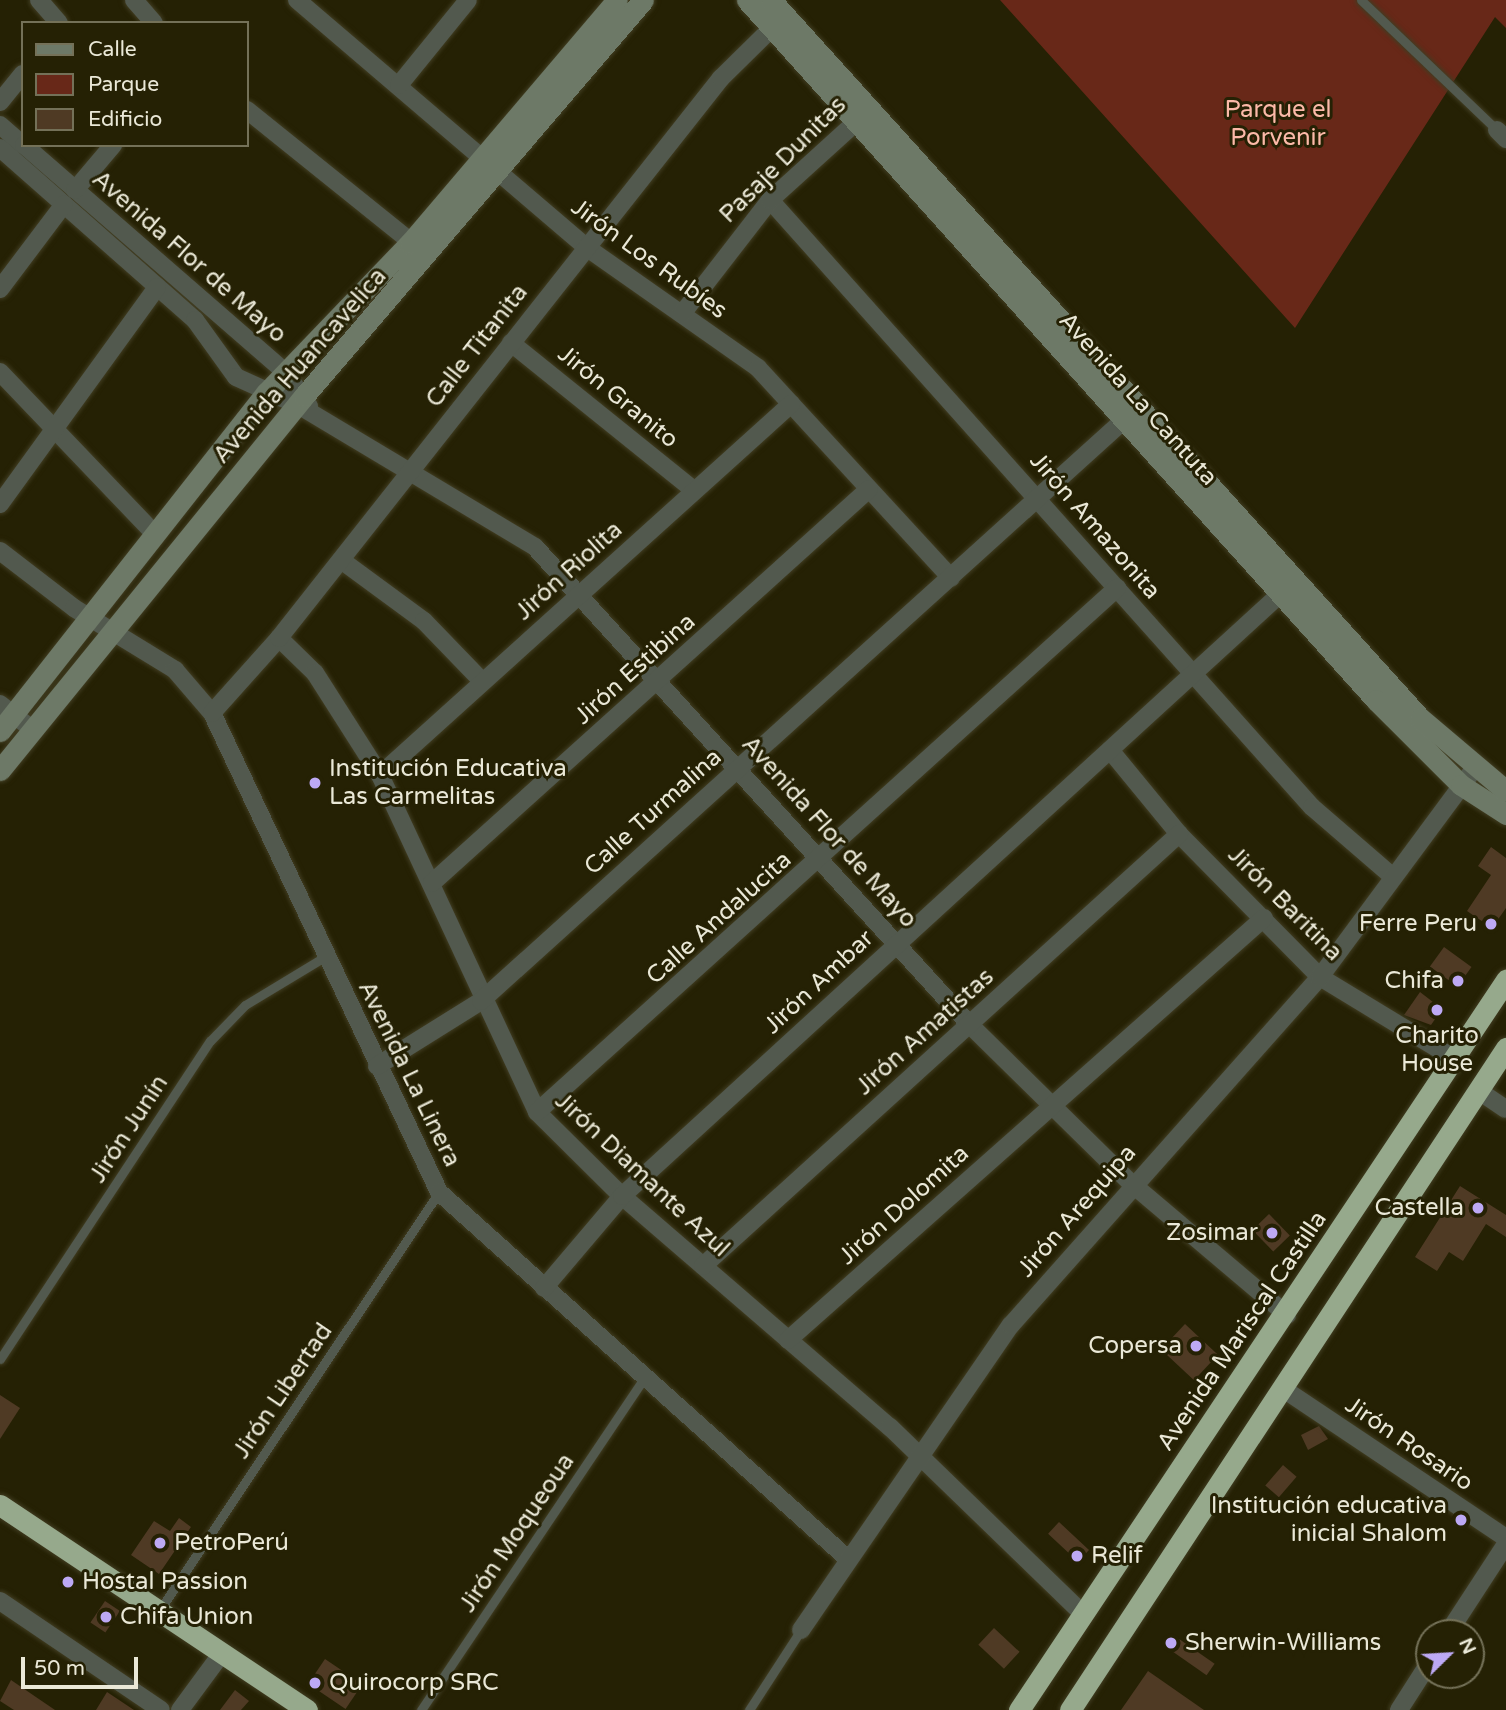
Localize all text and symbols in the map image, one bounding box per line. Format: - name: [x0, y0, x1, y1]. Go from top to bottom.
- legend: [21, 21, 248, 147]
- text: Calle: [88, 37, 137, 62]
- text: Parque: [88, 72, 159, 97]
- street label: Pasaje Dunitas: [714, 91, 852, 229]
- park label: Parque el Porvenir: [1225, 96, 1331, 152]
- text: Edificio: [88, 107, 162, 132]
- street label: Avenida Flor de Mayo: [86, 165, 292, 349]
- street label: Jirón Los Rubíes: [565, 193, 733, 325]
- street label: Avenida Huancavelica: [207, 262, 393, 470]
- street label: Calle Titanita: [420, 279, 534, 413]
- street label: Avenida La Cantuta: [1053, 306, 1223, 492]
- street label: Jirón Granito: [552, 340, 684, 454]
- street label: Jirón Amazonita: [1024, 447, 1166, 605]
- street label: Jirón Riolita: [510, 516, 628, 626]
- street label: Jirón Estibina: [569, 607, 701, 731]
- street label: Avenida Flor de Mayo: [735, 730, 923, 934]
- street label: Calle Turmalina: [579, 743, 727, 881]
- place label: Institución Educativa Las Carmelitas: [329, 755, 567, 811]
- marker: Institución Educativa Las Carmelitas: [307, 775, 323, 791]
- street label: Jirón Baritina: [1222, 841, 1348, 967]
- street label: Calle Andalucita: [641, 845, 797, 991]
- place label: Ferre Peru: [1359, 910, 1477, 938]
- marker: Ferre Peru: [1483, 916, 1499, 932]
- street label: Jirón Ambar: [758, 924, 880, 1040]
- street label: Jirón Amatistas: [850, 963, 1000, 1101]
- place label: Chifa: [1384, 967, 1444, 995]
- marker: Chifa: [1450, 973, 1466, 989]
- street label: Avenida La Linera: [352, 977, 466, 1171]
- marker: Charito House: [1429, 1002, 1445, 1018]
- place label: Charito House: [1395, 1022, 1479, 1078]
- street label: Jirón Junín: [84, 1070, 174, 1188]
- street label: Jirón Diamante Azul: [549, 1087, 735, 1263]
- street label: Jirón Dolomita: [833, 1139, 975, 1271]
- street label: Jirón Arequipa: [1012, 1139, 1142, 1283]
- place label: Castella: [1374, 1194, 1464, 1222]
- marker: Castella: [1470, 1200, 1486, 1216]
- street label: Avenida Mariscal Castilla: [1151, 1206, 1333, 1456]
- place label: Zosimar: [1166, 1219, 1258, 1247]
- marker: Zosimar: [1264, 1225, 1280, 1241]
- street label: Jirón Libertad: [227, 1318, 339, 1464]
- place label: Copersa: [1088, 1332, 1182, 1360]
- marker: Copersa: [1188, 1338, 1204, 1354]
- street label: Jirón Rosario: [1340, 1391, 1478, 1497]
- street label: Jirón Moqueoua: [453, 1448, 581, 1618]
- place label: Institución educativa inicial Shalom: [1211, 1492, 1447, 1548]
- marker: Institución educativa inicial Shalom: [1453, 1512, 1469, 1528]
- place label: PetroPerú: [174, 1529, 289, 1557]
- marker: PetroPerú: [152, 1535, 168, 1551]
- place label: Relif: [1091, 1542, 1143, 1570]
- marker: Relif: [1069, 1548, 1085, 1564]
- place label: Hostal Passion: [82, 1568, 248, 1596]
- marker: Hostal Passion: [60, 1574, 76, 1590]
- place label: Chifa Union: [120, 1603, 253, 1631]
- marker: Chifa Union: [98, 1609, 114, 1625]
- north arrow: [1415, 1619, 1485, 1689]
- place label: Sherwin-Williams: [1185, 1629, 1381, 1657]
- marker: Sherwin-Williams: [1163, 1635, 1179, 1651]
- text: N: [1454, 1635, 1481, 1658]
- scale bar: [24, 1644, 142, 1688]
- text: 50 m: [34, 1656, 85, 1681]
- place label: Quirocorp SRC: [329, 1669, 499, 1697]
- marker: Quirocorp SRC: [307, 1675, 323, 1691]

